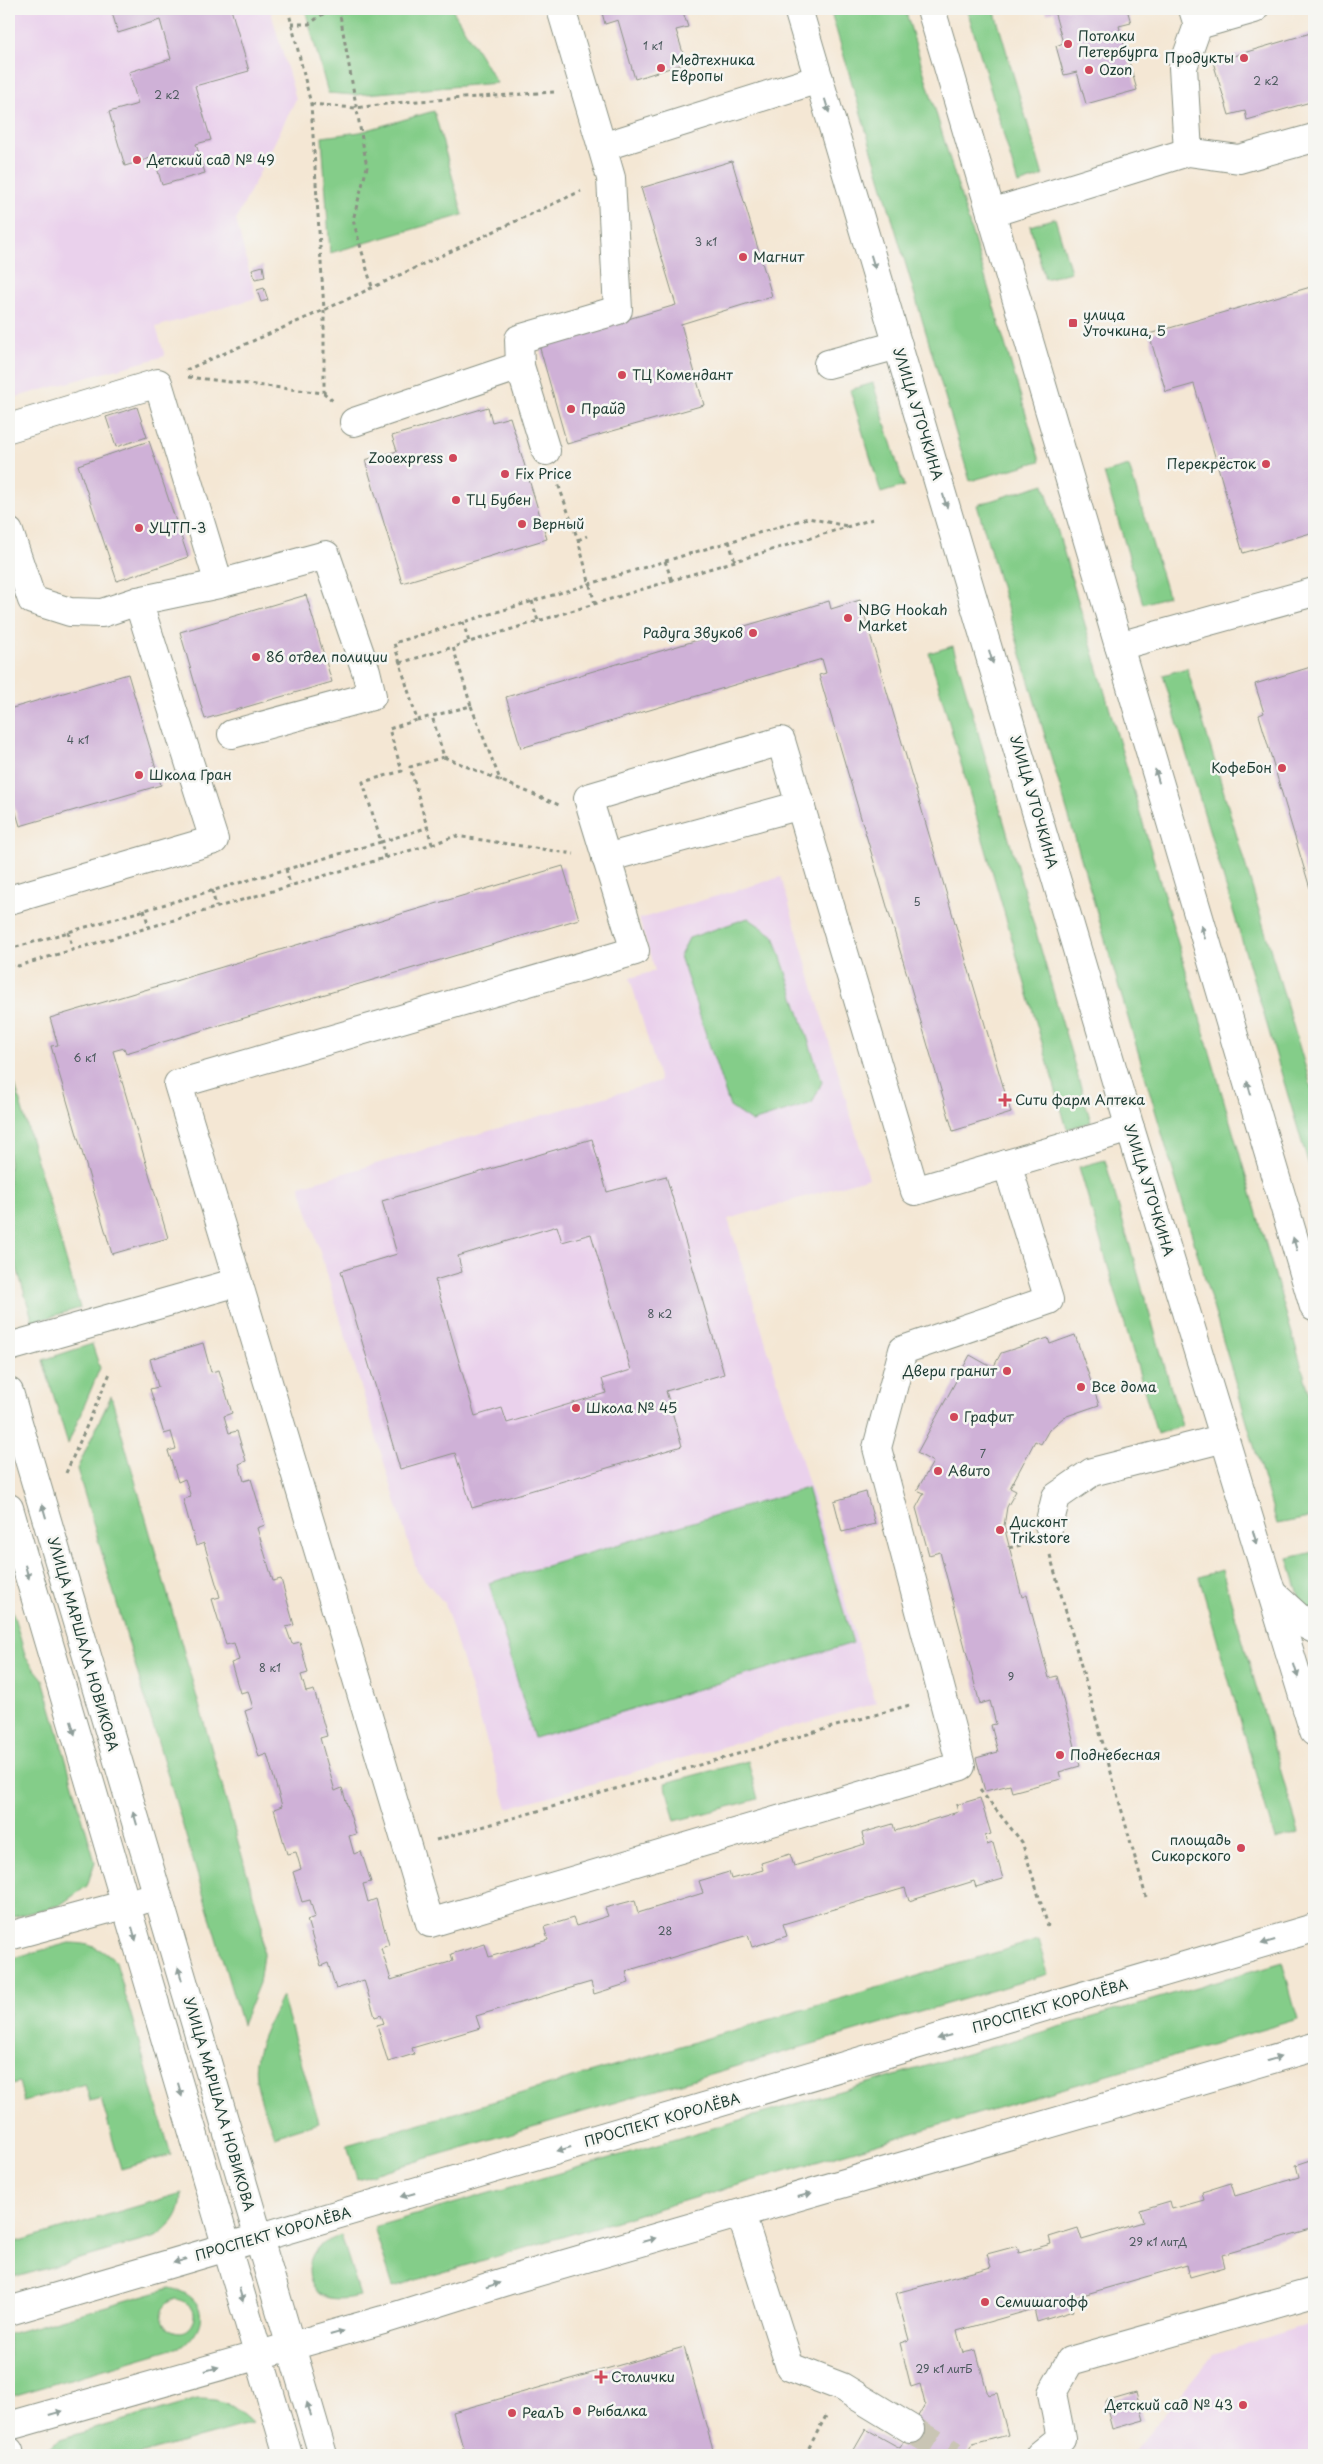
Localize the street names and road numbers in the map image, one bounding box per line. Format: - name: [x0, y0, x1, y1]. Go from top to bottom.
- street label: УЛИЦА УТОЧКИНА: [888, 345, 949, 483]
- street label: УЛИЦА УТОЧКИНА: [1005, 733, 1064, 871]
- street label: УЛИЦА УТОЧКИНА: [1119, 1121, 1180, 1259]
- street label: УЛИЦА МАРШАЛА НОВИКОВА: [43, 1534, 124, 1753]
- street label: ПРОСПЕКТ КОРОЛЁВА: [970, 1973, 1130, 2038]
- street label: УЛИЦА МАРШАЛА НОВИКОВА: [179, 1994, 260, 2213]
- street label: ПРОСПЕКТ КОРОЛЁВА: [582, 2087, 742, 2152]
- street label: ПРОСПЕКТ КОРОЛЁВА: [193, 2201, 353, 2266]

